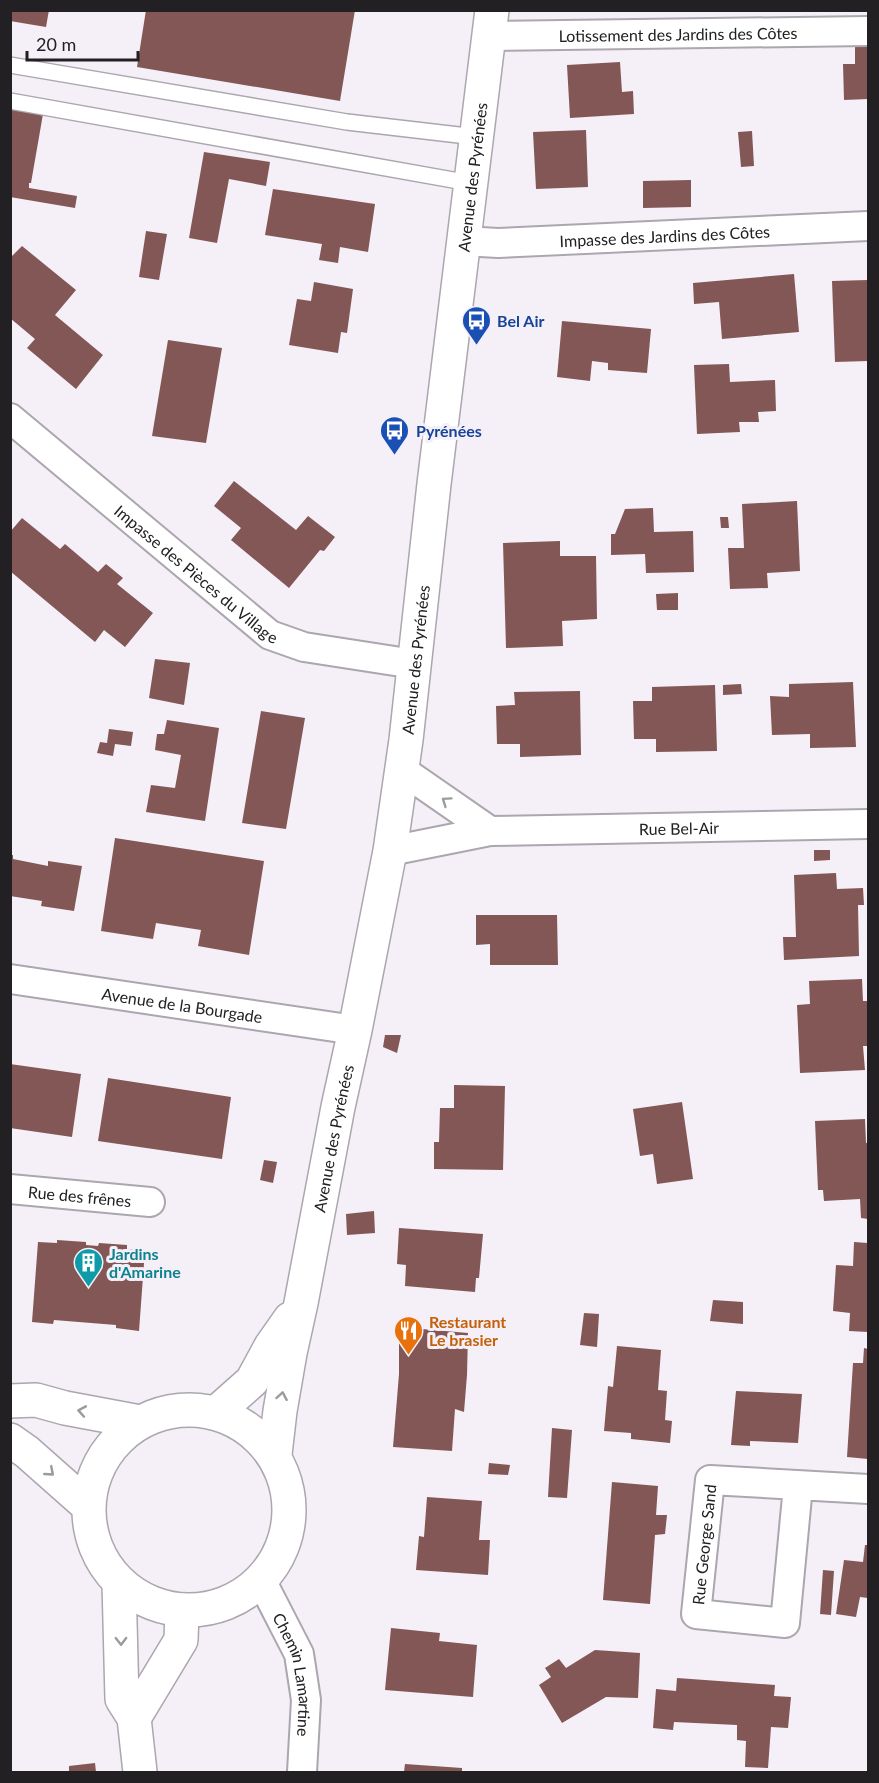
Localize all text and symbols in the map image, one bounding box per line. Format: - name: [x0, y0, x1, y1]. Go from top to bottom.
- street label: Lotissement des Jardins des Côtes: [558, 22, 798, 45]
- scale bar: [27, 24, 138, 62]
- text: 20 m: [36, 33, 76, 55]
- street label: Avenue des Pyrénées: [453, 101, 490, 253]
- street label: Impasse des Jardins des Côtes: [559, 221, 770, 250]
- bus stop icon: Bel Air: [460, 304, 492, 346]
- place label: Bel Air: [497, 311, 544, 330]
- bus stop icon: Pyrénées: [379, 414, 411, 456]
- place label: Pyrénées: [416, 421, 482, 440]
- street label: Impasse des Pièces du Village: [111, 500, 280, 646]
- street label: Avenue des Pyrénées: [397, 584, 432, 735]
- one-way arrow: [442, 797, 453, 808]
- street label: Rue Bel-Air: [639, 817, 719, 838]
- street label: Avenue de la Bourgade: [101, 983, 264, 1026]
- street label: Avenue des Pyrénées: [309, 1063, 357, 1214]
- street label: Rue des frênes: [27, 1181, 132, 1210]
- place label: Jardins d'Amarine: [109, 1244, 181, 1281]
- building icon: Jardins d'Amarine: [72, 1246, 104, 1288]
- place label: Restaurant Le brasier: [429, 1312, 506, 1349]
- restaurant icon: Restaurant Le brasier: [392, 1314, 424, 1356]
- one-way arrow: [275, 1392, 288, 1402]
- one-way arrow: [77, 1405, 87, 1418]
- one-way arrow: [43, 1465, 54, 1476]
- street label: Rue George Sand: [688, 1483, 719, 1606]
- street label: Chemin Lamartine: [270, 1609, 316, 1737]
- one-way arrow: [115, 1637, 127, 1646]

